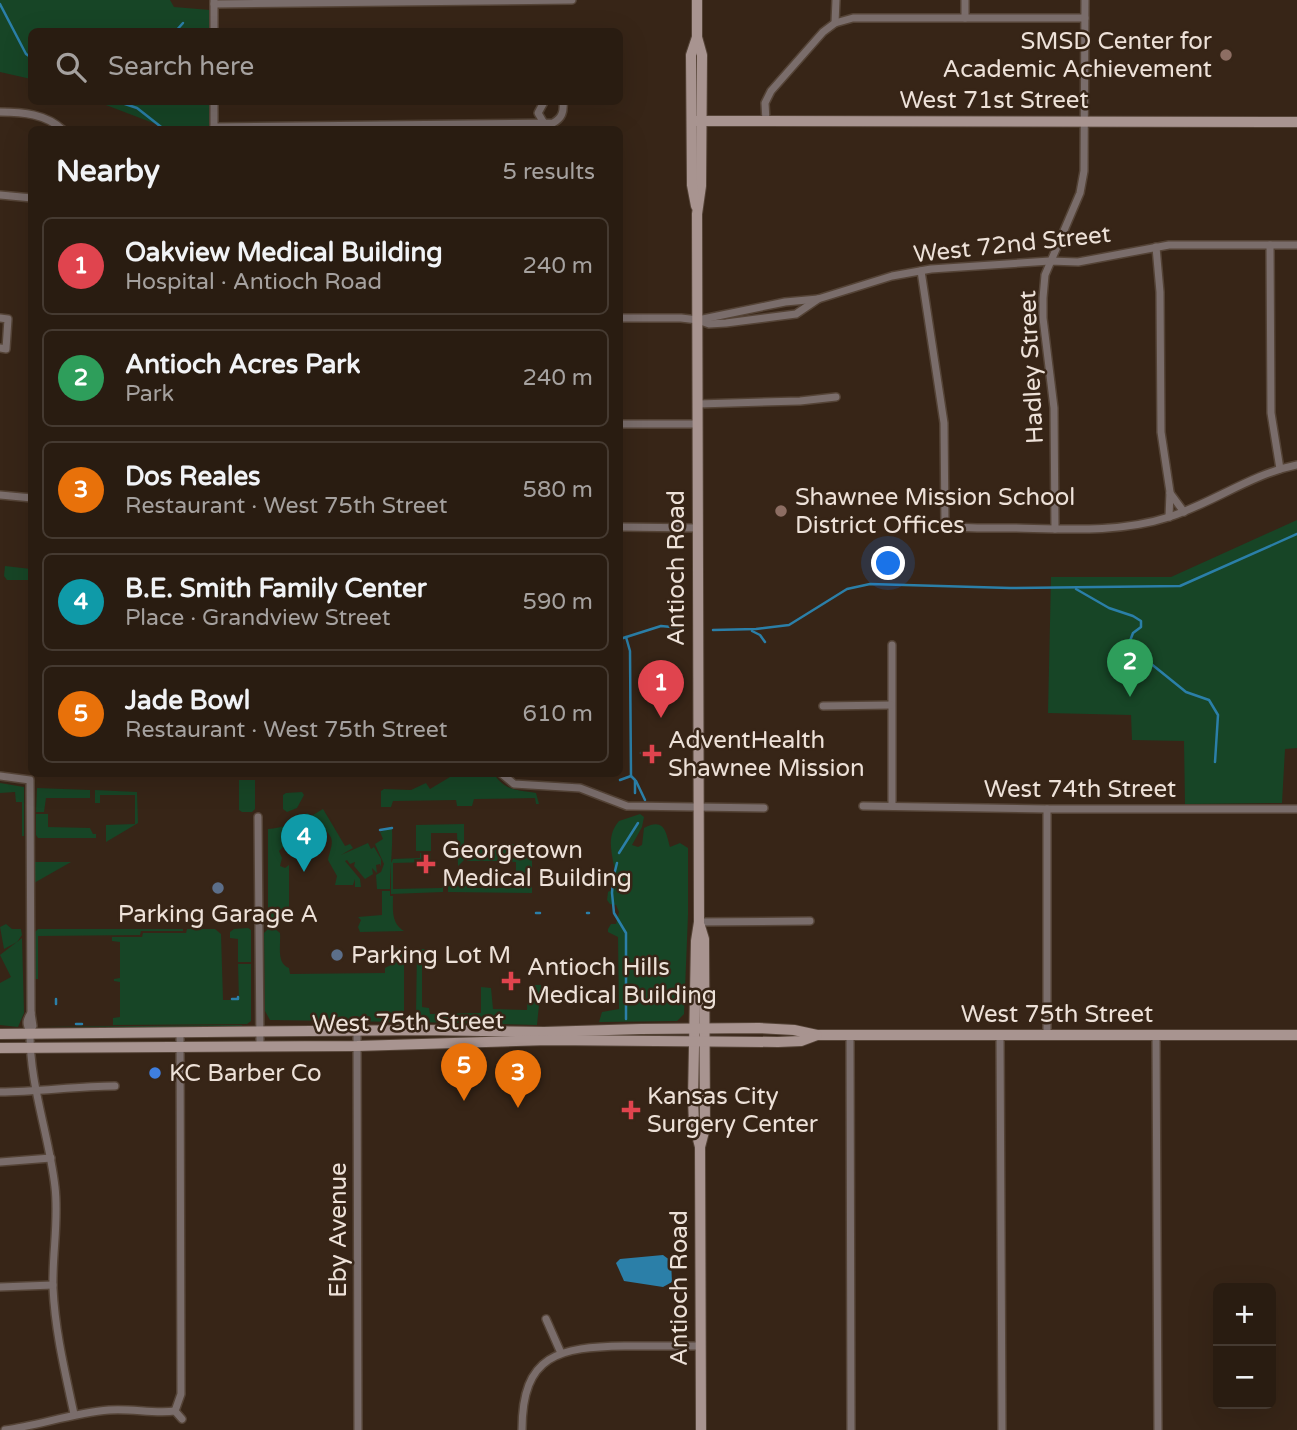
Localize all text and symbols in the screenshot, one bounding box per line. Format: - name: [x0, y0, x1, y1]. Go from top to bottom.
- place label: SMSD Center for Academic Achievement: [943, 27, 1213, 84]
- search box: [28, 28, 623, 105]
- marker: SMSD Center for Academic Achievement: [1218, 47, 1234, 63]
- icon: search: [52, 48, 90, 86]
- text: Search here: [108, 51, 254, 82]
- street label: West 71st Street: [899, 86, 1089, 115]
- text: Nearby: [56, 153, 160, 190]
- text: 5 results: [502, 158, 595, 186]
- street label: West 72nd Street: [912, 220, 1112, 269]
- text: Oakview Medical Building: [125, 237, 443, 268]
- text: 1: [74, 252, 88, 280]
- text: 240 m: [523, 252, 593, 280]
- text: Hospital · Antioch Road: [125, 268, 382, 296]
- street label: Hadley Street: [1013, 289, 1050, 445]
- text: Antioch Acres Park: [125, 349, 360, 380]
- text: 2: [74, 364, 88, 392]
- text: 240 m: [523, 364, 593, 392]
- text: Park: [125, 380, 174, 408]
- text: Dos Reales: [125, 461, 261, 492]
- text: 3: [74, 476, 88, 504]
- text: 580 m: [523, 476, 593, 504]
- place label: Shawnee Mission School District Offices: [795, 483, 1075, 540]
- street label: Antioch Road: [662, 490, 691, 646]
- text: Restaurant · West 75th Street: [125, 492, 448, 520]
- marker: Shawnee Mission School District Offices: [773, 503, 789, 519]
- your location: [871, 546, 905, 580]
- text: B.E. Smith Family Center: [125, 573, 427, 604]
- text: 4: [74, 588, 88, 616]
- text: 590 m: [523, 588, 593, 616]
- text: Place · Grandview Street: [125, 604, 391, 632]
- pin: 2: [1107, 639, 1153, 697]
- pin: 1: [638, 660, 684, 718]
- text: Jade Bowl: [125, 685, 250, 716]
- text: 5: [74, 700, 88, 728]
- text: 610 m: [523, 700, 593, 728]
- text: Restaurant · West 75th Street: [125, 716, 448, 744]
- place label: AdventHealth Shawnee Mission: [668, 726, 865, 783]
- marker: AdventHealth Shawnee Mission: [642, 744, 662, 764]
- street label: West 74th Street: [984, 775, 1176, 804]
- pin: 4: [281, 814, 327, 872]
- place label: Georgetown Medical Building: [442, 836, 632, 893]
- marker: Georgetown Medical Building: [416, 854, 436, 874]
- marker: Parking Garage A: [210, 880, 226, 896]
- place label: Parking Garage A: [118, 900, 318, 929]
- place label: Parking Lot M: [351, 941, 511, 970]
- marker: Parking Lot M: [329, 947, 345, 963]
- place label: Antioch Hills Medical Building: [527, 953, 717, 1010]
- marker: Antioch Hills Medical Building: [501, 971, 521, 991]
- street label: West 75th Street: [961, 1000, 1153, 1029]
- street label: West 75th Street: [312, 1006, 504, 1039]
- pin: 5: [441, 1043, 487, 1101]
- pin: 3: [495, 1050, 541, 1108]
- place label: KC Barber Co: [169, 1059, 322, 1088]
- marker: KC Barber Co: [147, 1065, 163, 1081]
- place label: Kansas City Surgery Center: [647, 1082, 819, 1139]
- marker: Kansas City Surgery Center: [621, 1100, 641, 1120]
- street label: Eby Avenue: [324, 1162, 353, 1298]
- street label: Antioch Road: [665, 1210, 694, 1366]
- map controls: [1213, 1283, 1276, 1409]
- button: +: [1213, 1283, 1276, 1346]
- button: −: [1213, 1346, 1276, 1409]

